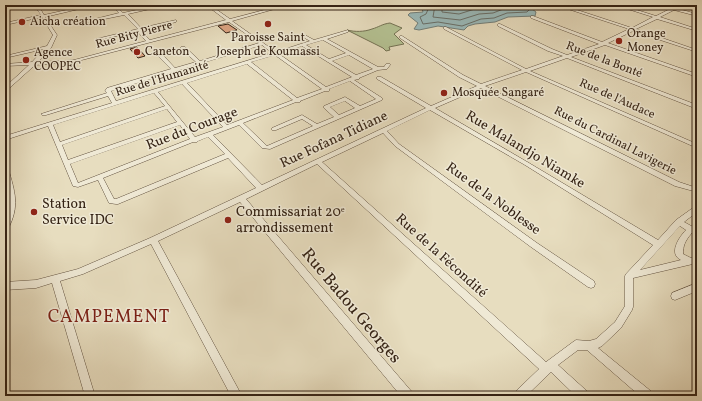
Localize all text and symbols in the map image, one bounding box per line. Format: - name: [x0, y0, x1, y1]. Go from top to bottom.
- place label: Aicha création: [30, 14, 106, 30]
- marker: Aicha création: [17, 17, 27, 27]
- street label: Rue Bity Pierre: [94, 17, 174, 53]
- marker: Paroisse Saint Joseph de Koumassi: [263, 19, 273, 29]
- place label: Orange Money: [627, 26, 666, 56]
- place label: Paroisse Saint Joseph de Koumassi: [216, 30, 320, 60]
- marker: Orange Money: [614, 36, 624, 46]
- street label: Rue de la Bonté: [563, 38, 645, 82]
- place label: Caneton: [145, 44, 189, 60]
- place label: Agence COOPEC: [34, 45, 81, 75]
- marker: Caneton: [132, 47, 142, 57]
- marker: Agence COOPEC: [21, 55, 31, 65]
- street label: Rue de l'Humanité: [113, 57, 211, 101]
- street label: Rue de l'Audace: [577, 75, 658, 123]
- place label: Mosquée Sangaré: [452, 85, 544, 101]
- marker: Mosquée Sangaré: [439, 88, 449, 98]
- street label: Rue du Courage: [143, 103, 241, 155]
- street label: Rue du Cardinal Lavigerie: [551, 103, 679, 179]
- street label: Rue Fofana Tidiane: [277, 107, 391, 173]
- street label: Rue Malandjo Niamke: [462, 107, 589, 193]
- street label: Rue de la Noblesse: [442, 158, 545, 240]
- place label: Station Service IDC: [42, 195, 114, 230]
- place label: Commissariat 20ᵉ arrondissement: [236, 203, 345, 238]
- marker: Station Service IDC: [29, 207, 39, 217]
- street label: Rue de la Fécondité: [391, 210, 491, 303]
- marker: Commissariat 20ᵉ arrondissement: [223, 215, 233, 225]
- street label: Rue Badou Georges: [296, 243, 406, 369]
- district label: CAMPEMENT: [48, 305, 170, 330]

